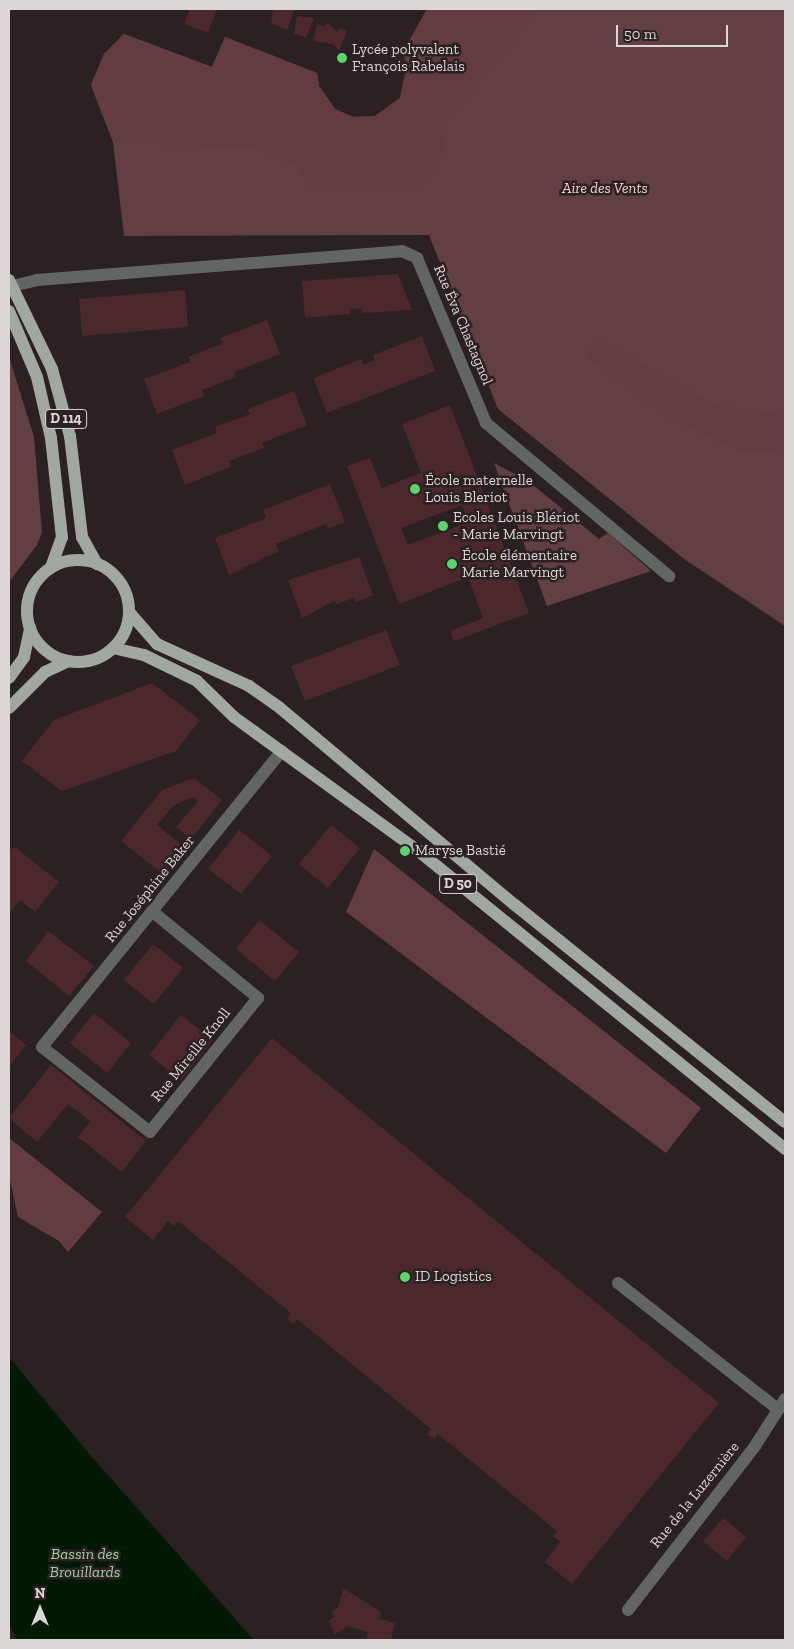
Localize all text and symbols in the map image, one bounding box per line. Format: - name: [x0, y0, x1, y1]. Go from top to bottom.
- scale bar: [619, 15, 732, 47]
- text: 50 m: [624, 25, 657, 43]
- place label: Lycée polyvalent François Rabelais: [352, 40, 465, 75]
- marker: Lycée polyvalent François Rabelais: [336, 52, 348, 64]
- park label: Aire des Vents: [562, 180, 648, 198]
- street label: Rue Éva Chastagnol: [430, 262, 496, 388]
- road number: D 114: [45, 408, 87, 430]
- place label: École maternelle Louis Bleriot: [425, 471, 533, 506]
- marker: École maternelle Louis Bleriot: [409, 483, 421, 495]
- place label: Ecoles Louis Blériot - Marie Marvingt: [453, 508, 580, 543]
- marker: Ecoles Louis Blériot - Marie Marvingt: [437, 520, 449, 532]
- place label: École élémentaire Marie Marvingt: [462, 546, 577, 581]
- marker: École élémentaire Marie Marvingt: [446, 558, 458, 570]
- street label: Rue Joséphine Baker: [101, 832, 199, 946]
- place label: Maryse Bastié: [415, 842, 506, 860]
- marker: Maryse Bastié: [399, 845, 411, 857]
- road number: D 50: [438, 872, 478, 896]
- street label: Rue Mireille Knoll: [148, 1004, 234, 1106]
- place label: ID Logistics: [415, 1268, 492, 1286]
- marker: ID Logistics: [399, 1271, 411, 1283]
- street label: Rue de la Luzernière: [647, 1438, 743, 1552]
- water label: Bassin des Brouillards: [50, 1544, 120, 1582]
- north arrow: [15, 1584, 65, 1634]
- text: N: [35, 1585, 45, 1602]

